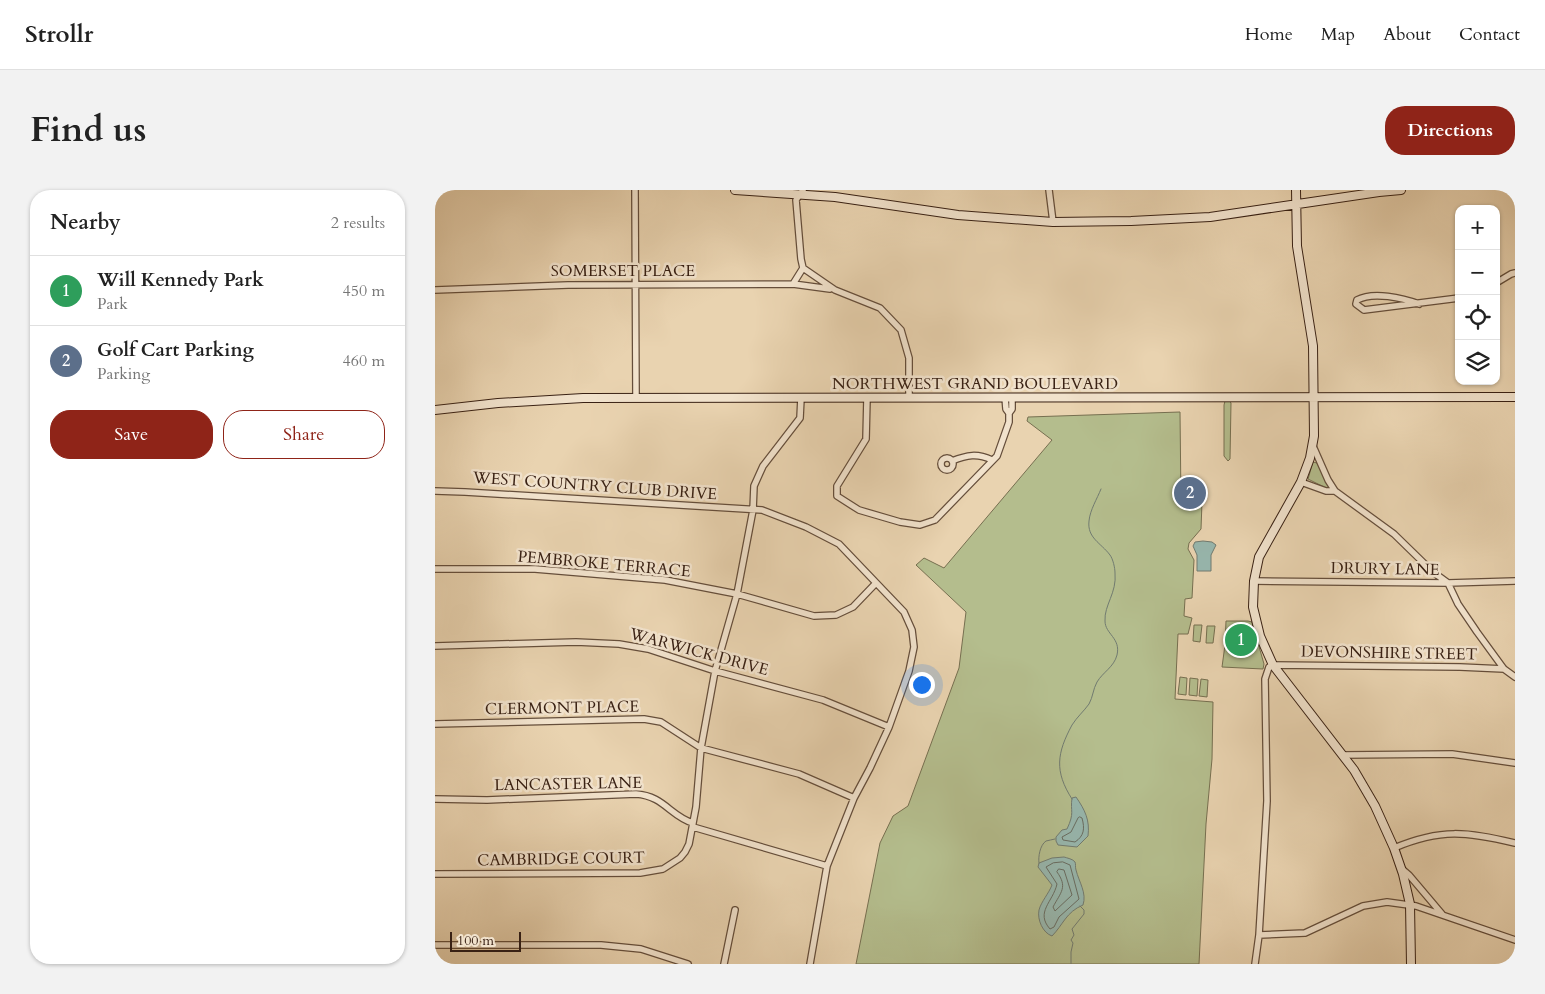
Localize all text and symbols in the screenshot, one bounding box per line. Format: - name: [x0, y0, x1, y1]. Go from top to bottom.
- text: Strollr: [25, 18, 93, 51]
- text: Home: [1245, 22, 1293, 47]
- text: Map: [1321, 22, 1355, 47]
- text: About: [1383, 22, 1431, 47]
- text: Contact: [1459, 22, 1520, 47]
- text: Find us: [30, 106, 146, 154]
- button: Directions: [1385, 106, 1515, 155]
- map controls: [1455, 205, 1500, 385]
- button: +: [1455, 205, 1500, 250]
- text: Nearby: [50, 208, 121, 237]
- text: 2 results: [331, 212, 385, 234]
- button: −: [1455, 250, 1500, 295]
- street label: SOMERSET PLACE: [551, 260, 695, 282]
- text: Will Kennedy Park: [97, 267, 264, 293]
- text: 1: [62, 280, 70, 302]
- text: 450 m: [343, 280, 385, 302]
- text: Park: [97, 293, 128, 315]
- button: locate: [1455, 295, 1500, 340]
- text: Golf Cart Parking: [97, 337, 254, 363]
- button: layers: [1455, 340, 1500, 385]
- text: 2: [62, 350, 70, 372]
- text: 460 m: [343, 350, 385, 372]
- text: Parking: [97, 363, 150, 385]
- street label: NORTHWEST GRAND BOULEVARD: [832, 373, 1118, 395]
- button: Save: [50, 410, 213, 459]
- button: Share: [223, 410, 385, 459]
- street label: WEST COUNTRY CLUB DRIVE: [471, 466, 718, 506]
- pin: 2: [1174, 474, 1206, 512]
- street label: PEMBROKE TERRACE: [517, 545, 692, 583]
- street label: DRURY LANE: [1330, 557, 1440, 581]
- pin: 1: [1225, 621, 1257, 659]
- street label: WARWICK DRIVE: [626, 623, 771, 681]
- street label: DEVONSHIRE STREET: [1301, 640, 1478, 666]
- your location: [909, 672, 935, 698]
- street label: CLERMONT PLACE: [485, 696, 639, 720]
- street label: LANCASTER LANE: [494, 772, 642, 796]
- street label: CAMBRIDGE COURT: [477, 847, 645, 871]
- scale bar: [450, 929, 521, 952]
- text: 100 m: [457, 931, 494, 950]

